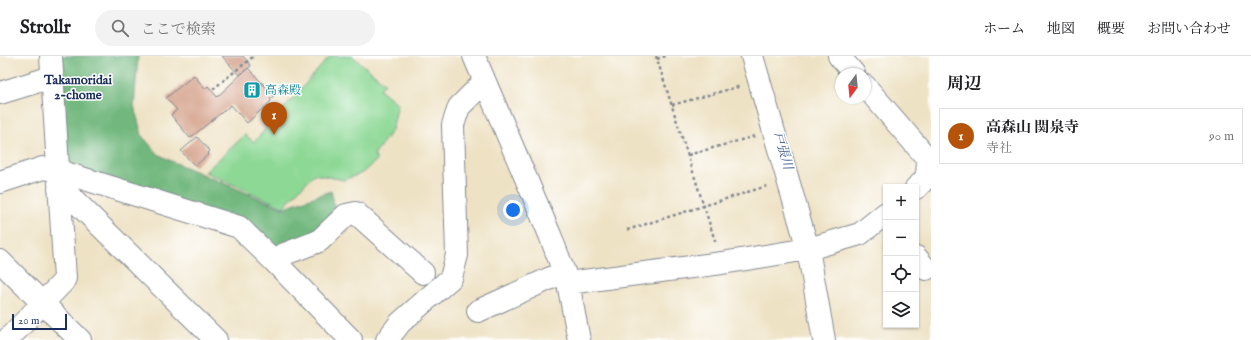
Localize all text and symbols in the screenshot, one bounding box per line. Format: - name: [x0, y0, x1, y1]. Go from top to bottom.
- search box: [95, 10, 375, 46]
- text: Strollr: [20, 16, 71, 40]
- icon: search: [109, 17, 131, 39]
- text: ここで検索: [141, 20, 216, 39]
- text: ホーム: [983, 20, 1025, 38]
- text: 地図: [1047, 20, 1075, 38]
- text: 概要: [1097, 20, 1125, 38]
- text: お問い合わせ: [1147, 20, 1231, 38]
- north arrow: [835, 68, 871, 104]
- district label: Takamoridai 2-chome: [43, 72, 112, 104]
- text: 周辺: [947, 74, 981, 95]
- building icon: 高森殿: [242, 80, 262, 100]
- place label: 高森殿: [265, 83, 301, 98]
- pin: 1: [261, 102, 287, 135]
- text: 高森山 関泉寺: [986, 118, 1079, 137]
- text: 1: [959, 128, 963, 145]
- text: 90 m: [1209, 128, 1234, 145]
- water label: 戸張川: [769, 129, 797, 173]
- text: 寺社: [986, 140, 1012, 157]
- map controls: [883, 184, 919, 328]
- button: +: [883, 184, 919, 220]
- your location: [503, 200, 523, 220]
- button: −: [883, 220, 919, 256]
- button: locate: [883, 256, 919, 292]
- button: layers: [883, 292, 919, 328]
- scale bar: [12, 312, 67, 331]
- text: 20 m: [18, 314, 39, 328]

